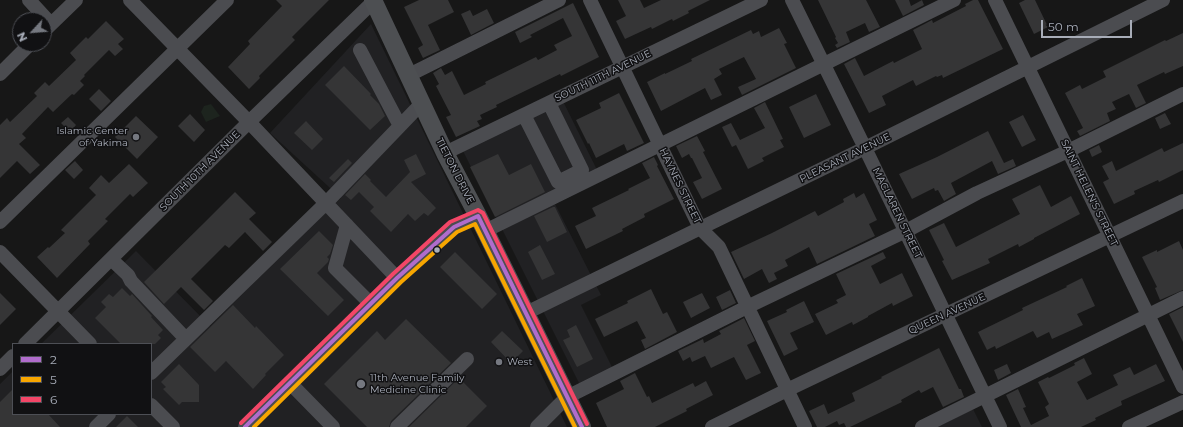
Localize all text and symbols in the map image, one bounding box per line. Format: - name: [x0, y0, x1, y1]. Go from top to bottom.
- north arrow: [12, 12, 52, 52]
- scale bar: [1043, 12, 1134, 38]
- text: 50 m: [1048, 19, 1079, 34]
- text: N: [14, 30, 30, 44]
- street label: SOUTH 11TH AVENUE: [553, 47, 653, 105]
- place label: Islamic Center of Yakima: [56, 125, 128, 148]
- street label: SOUTH 10TH AVENUE: [157, 128, 243, 214]
- street label: PLEASANT AVENUE: [798, 131, 892, 185]
- marker: Islamic Center of Yakima: [131, 132, 141, 142]
- street label: TIETON DRIVE: [433, 136, 477, 206]
- street label: SAINT HELEN'S STREET: [1058, 138, 1120, 248]
- street label: HAYNES STREET: [656, 146, 704, 226]
- street label: MACLAREN STREET: [870, 166, 924, 260]
- unlabelled marker: [432, 245, 442, 255]
- street label: QUEEN AVENUE: [907, 291, 987, 337]
- legend: [12, 343, 152, 415]
- text: 2: [50, 352, 57, 367]
- place label: West: [507, 356, 533, 368]
- marker: West: [494, 357, 504, 367]
- text: 5: [50, 372, 57, 387]
- place label: 11th Avenue Family Medicine Clinic: [370, 372, 464, 396]
- marker: 11th Avenue Family Medicine Clinic: [355, 378, 367, 390]
- text: 6: [50, 392, 57, 407]

